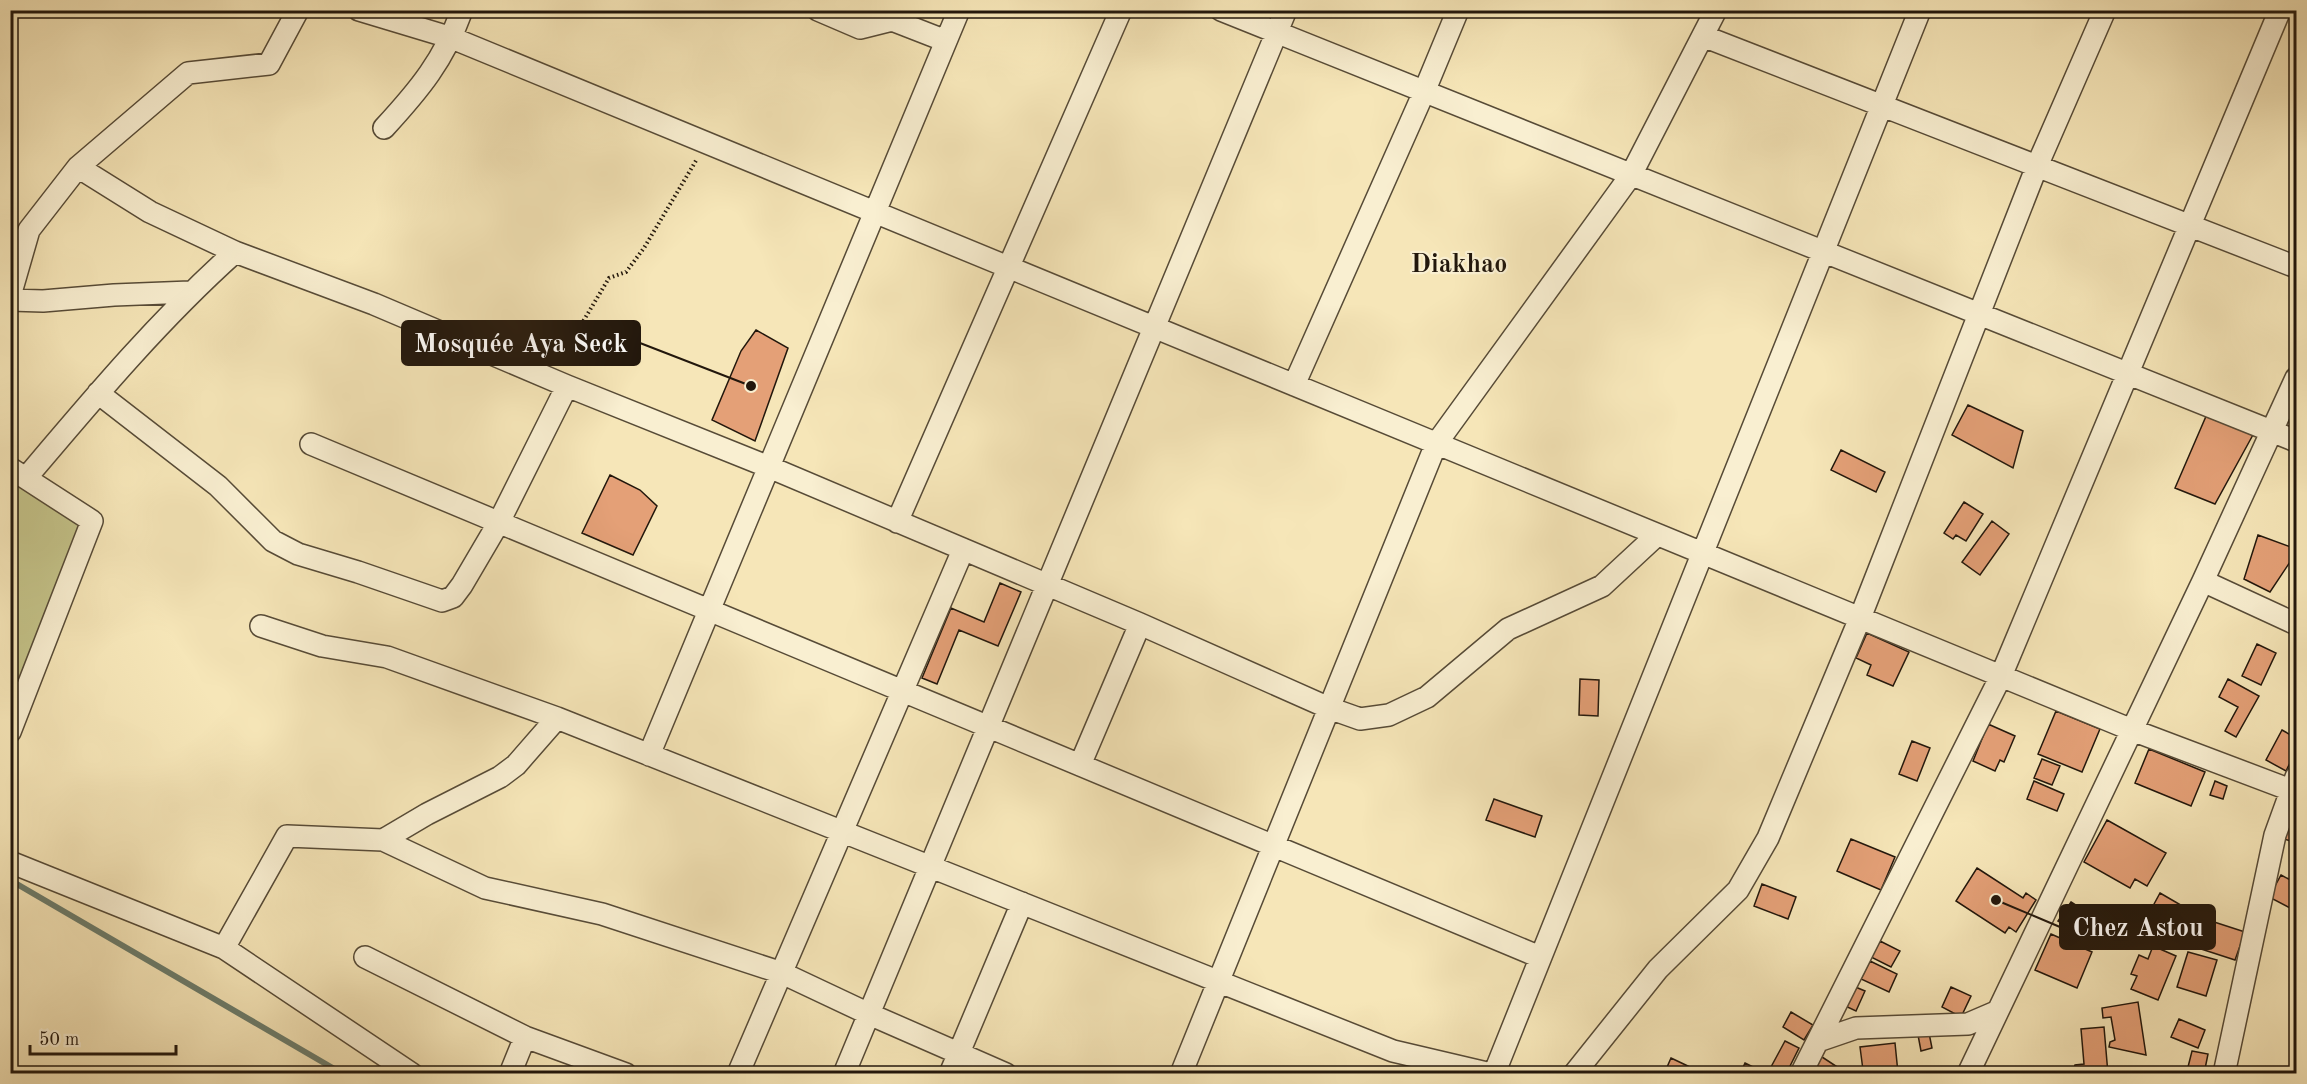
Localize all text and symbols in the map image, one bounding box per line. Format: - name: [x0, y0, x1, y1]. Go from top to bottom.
- district label: Diakhao: [1411, 252, 1507, 278]
- callout: Mosquée Aya Seck: [402, 321, 640, 365]
- text: Mosquée Aya Seck: [414, 332, 628, 358]
- callout: Chez Astou: [2060, 905, 2215, 949]
- text: Chez Astou: [2073, 916, 2203, 942]
- scale bar: [30, 1018, 176, 1056]
- text: 50 m: [39, 1031, 79, 1049]

